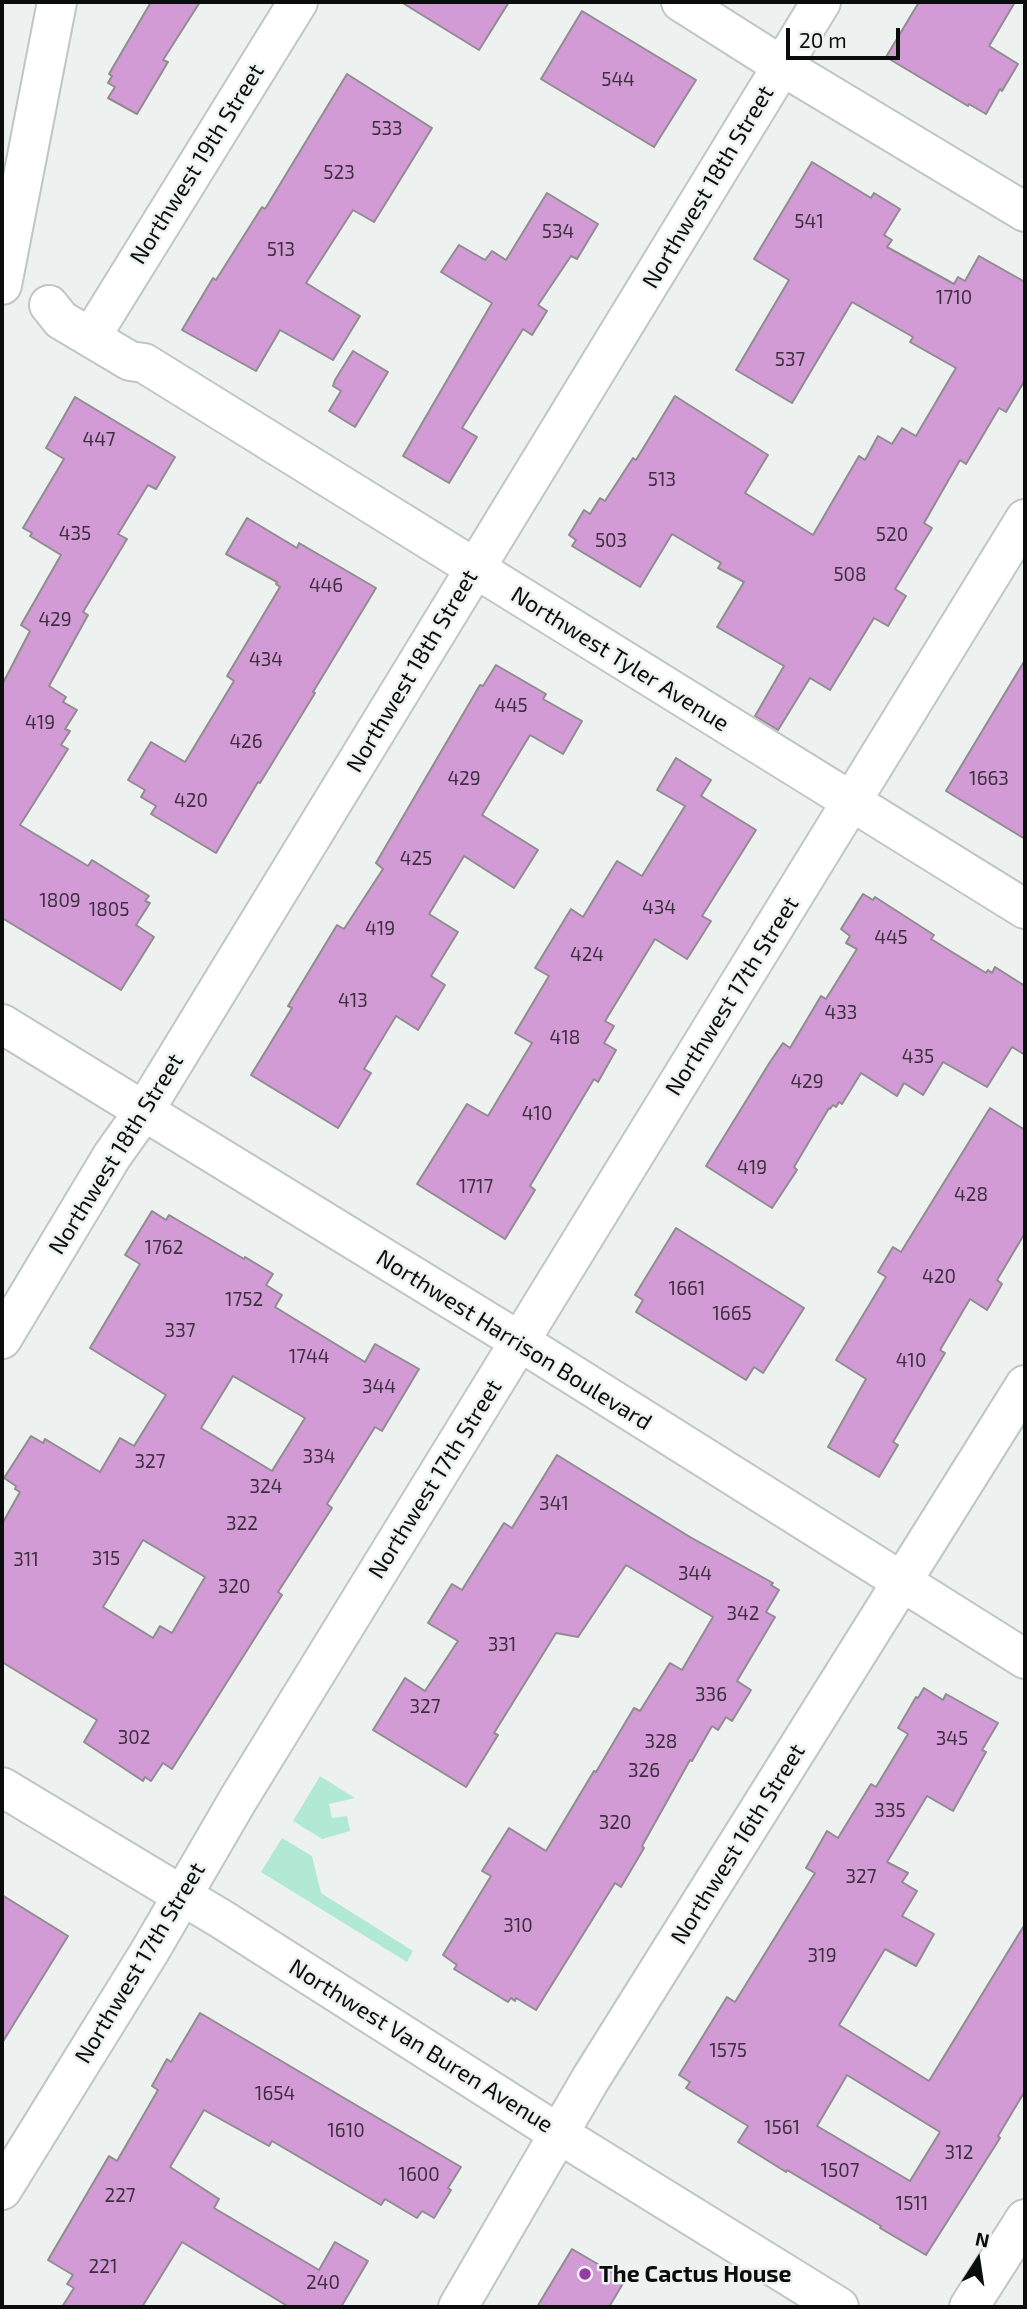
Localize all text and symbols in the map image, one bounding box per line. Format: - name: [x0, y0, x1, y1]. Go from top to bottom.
- scale bar: [789, 14, 903, 58]
- text: 20 m: [799, 27, 847, 52]
- street label: Northwest 19th Street: [124, 59, 270, 269]
- house number: 544: [601, 69, 635, 91]
- street label: Northwest 18th Street: [636, 81, 780, 293]
- house number: 533: [371, 118, 403, 140]
- house number: 523: [323, 162, 355, 184]
- house number: 541: [794, 211, 824, 233]
- house number: 534: [542, 221, 574, 243]
- house number: 513: [267, 239, 295, 261]
- house number: 1710: [936, 287, 972, 309]
- house number: 537: [775, 349, 805, 371]
- house number: 447: [82, 429, 116, 451]
- house number: 513: [648, 469, 676, 491]
- house number: 435: [59, 523, 91, 545]
- house number: 520: [876, 524, 908, 546]
- house number: 503: [595, 530, 627, 552]
- house number: 508: [833, 564, 867, 586]
- street label: Northwest 18th Street: [340, 565, 484, 777]
- house number: 446: [309, 575, 343, 597]
- street label: Northwest Tyler Avenue: [506, 581, 734, 737]
- house number: 429: [38, 609, 72, 631]
- house number: 434: [249, 649, 283, 671]
- house number: 445: [494, 695, 528, 717]
- house number: 419: [25, 712, 55, 734]
- house number: 426: [229, 731, 263, 753]
- house number: 429: [447, 768, 481, 790]
- house number: 1663: [969, 768, 1009, 790]
- house number: 420: [174, 790, 208, 812]
- house number: 425: [400, 848, 432, 870]
- house number: 1809: [39, 890, 81, 912]
- street label: Northwest 17th Street: [659, 891, 805, 1101]
- house number: 434: [642, 897, 676, 919]
- house number: 1805: [89, 899, 129, 921]
- house number: 419: [365, 918, 395, 940]
- house number: 445: [874, 927, 908, 949]
- house number: 424: [570, 944, 604, 966]
- house number: 413: [338, 990, 368, 1012]
- house number: 433: [825, 1002, 857, 1024]
- house number: 418: [550, 1027, 580, 1049]
- house number: 435: [902, 1046, 934, 1068]
- street label: Northwest 18th Street: [43, 1048, 189, 1260]
- house number: 429: [790, 1071, 824, 1093]
- house number: 410: [522, 1103, 552, 1125]
- house number: 419: [737, 1157, 767, 1179]
- house number: 1717: [459, 1176, 493, 1198]
- house number: 428: [954, 1184, 988, 1206]
- house number: 1762: [145, 1237, 183, 1259]
- street label: Northwest Harrison Boulevard: [371, 1244, 657, 1436]
- house number: 420: [922, 1266, 956, 1288]
- house number: 1661: [669, 1278, 705, 1300]
- house number: 1752: [225, 1289, 263, 1311]
- house number: 1665: [712, 1303, 752, 1325]
- house number: 337: [165, 1320, 195, 1342]
- house number: 1744: [289, 1346, 329, 1368]
- house number: 410: [896, 1350, 926, 1372]
- street label: Northwest 17th Street: [362, 1374, 508, 1584]
- house number: 344: [362, 1376, 396, 1398]
- house number: 334: [303, 1446, 335, 1468]
- house number: 327: [135, 1451, 165, 1473]
- house number: 324: [250, 1476, 282, 1498]
- house number: 341: [539, 1493, 569, 1515]
- house number: 322: [226, 1513, 258, 1535]
- house number: 315: [92, 1548, 120, 1570]
- house number: 311: [13, 1549, 39, 1571]
- house number: 344: [678, 1563, 712, 1585]
- house number: 320: [218, 1576, 250, 1598]
- house number: 342: [727, 1603, 759, 1625]
- house number: 331: [488, 1634, 516, 1656]
- house number: 336: [695, 1684, 727, 1706]
- house number: 327: [410, 1696, 440, 1718]
- house number: 302: [118, 1727, 150, 1749]
- house number: 345: [936, 1728, 968, 1750]
- house number: 328: [645, 1731, 677, 1753]
- street label: Northwest 16th Street: [665, 1739, 811, 1949]
- house number: 326: [628, 1760, 660, 1782]
- house number: 335: [874, 1800, 906, 1822]
- house number: 320: [599, 1812, 631, 1834]
- street label: Northwest 17th Street: [69, 1858, 211, 2068]
- house number: 327: [846, 1866, 876, 1888]
- house number: 310: [503, 1915, 533, 1937]
- house number: 319: [808, 1945, 836, 1967]
- street label: Northwest Van Buren Avenue: [284, 1953, 558, 2139]
- house number: 1575: [709, 2040, 747, 2062]
- house number: 1654: [255, 2083, 295, 2105]
- house number: 1561: [764, 2117, 800, 2139]
- house number: 1610: [327, 2120, 365, 2142]
- house number: 312: [945, 2142, 973, 2164]
- house number: 1507: [821, 2160, 859, 2182]
- house number: 1600: [398, 2164, 440, 2186]
- house number: 227: [104, 2185, 136, 2207]
- house number: 1511: [896, 2193, 928, 2215]
- north arrow: [943, 2225, 1013, 2295]
- text: N: [973, 2226, 992, 2252]
- house number: 221: [89, 2256, 117, 2278]
- place label: The Cactus House: [599, 2260, 791, 2288]
- marker: The Cactus House: [577, 2266, 593, 2282]
- house number: 240: [306, 2272, 340, 2294]

